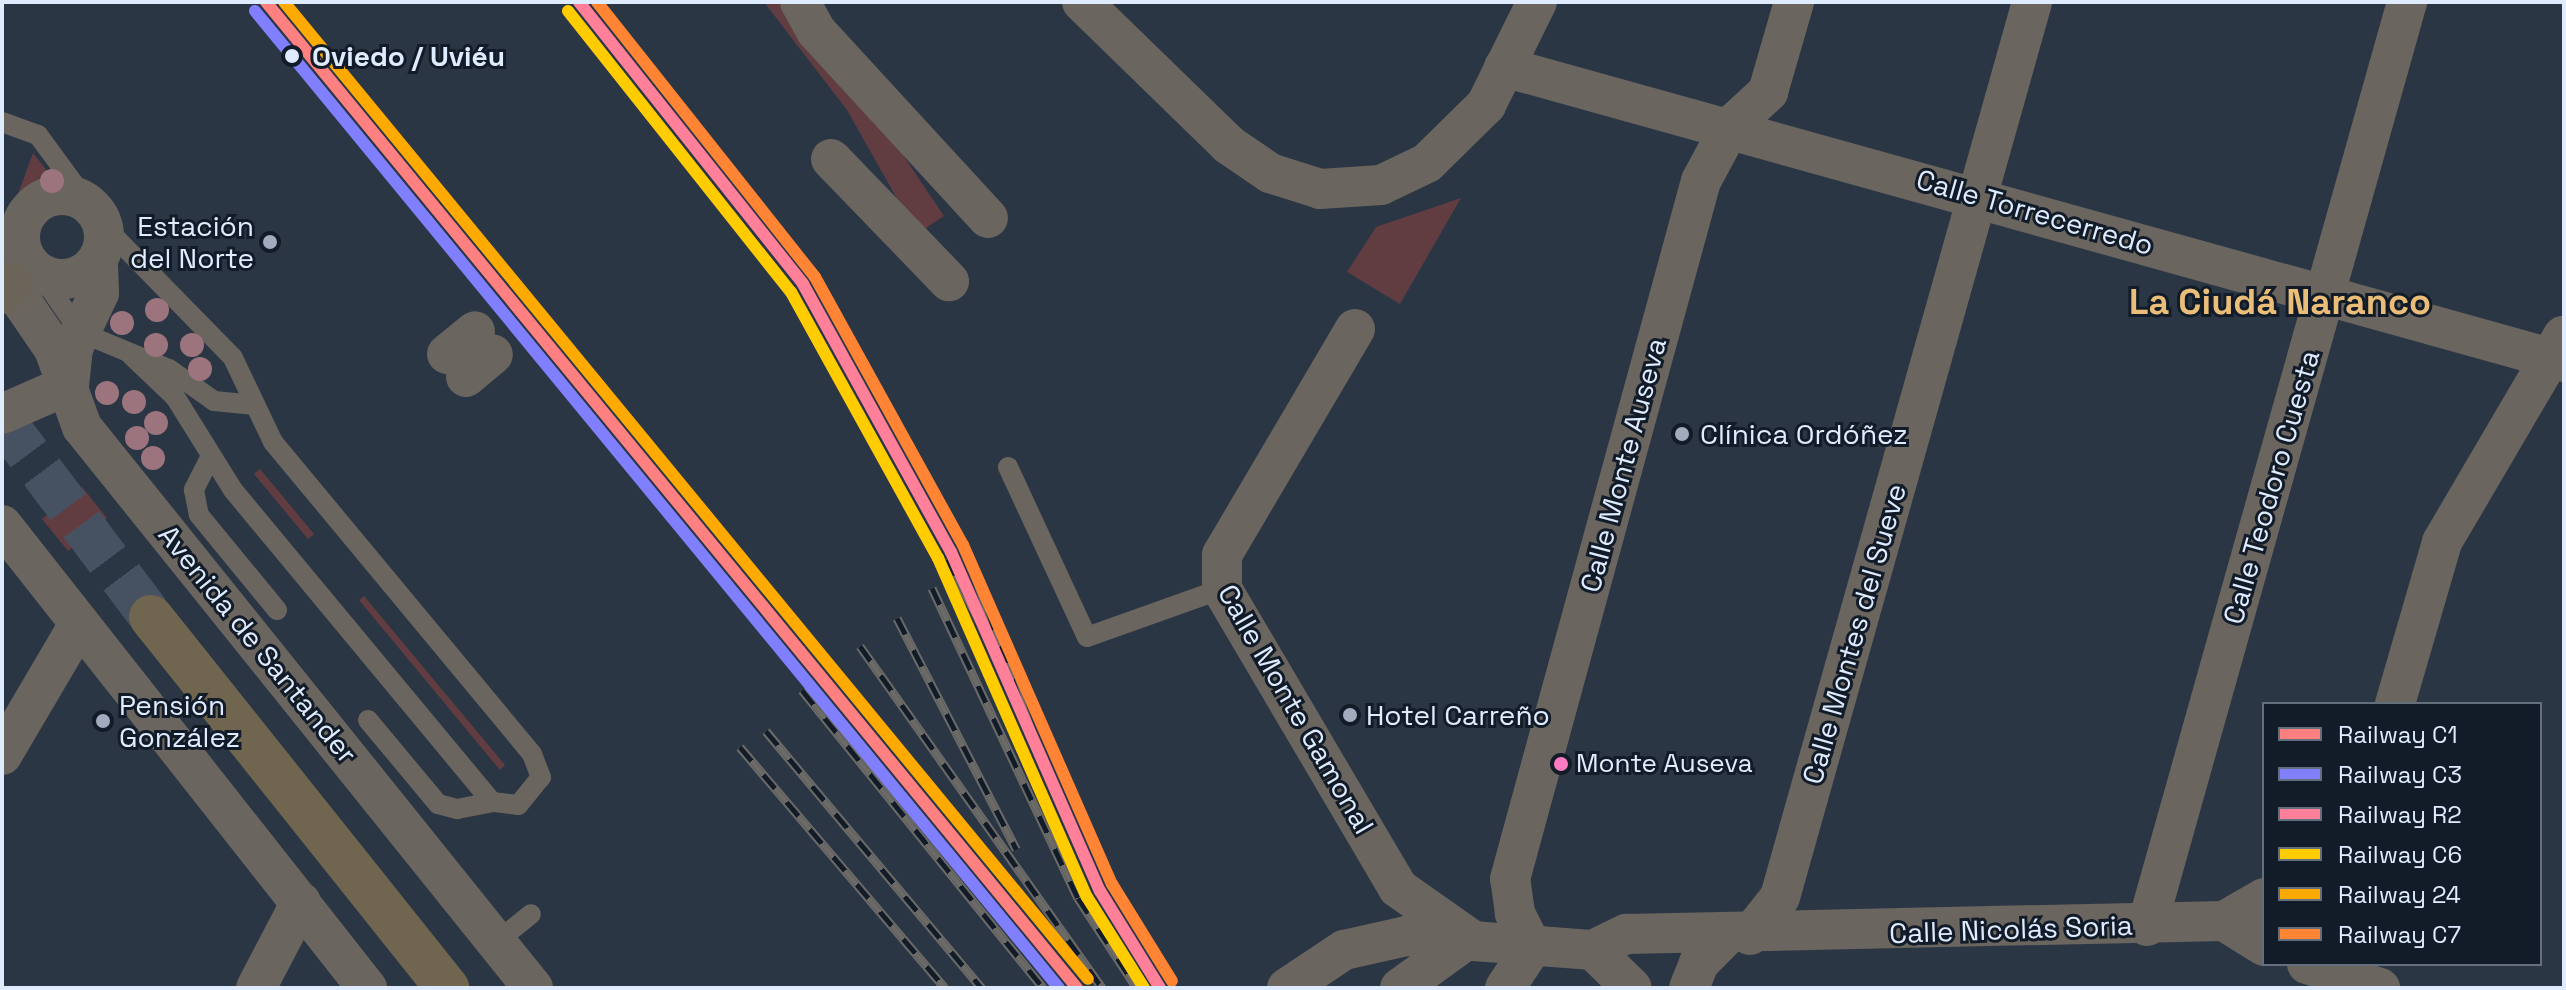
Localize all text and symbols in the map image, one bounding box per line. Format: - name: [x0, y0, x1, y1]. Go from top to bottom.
- place label: Oviedo / Uviéu: [312, 39, 505, 73]
- marker: Oviedo / Uviéu: [279, 43, 305, 69]
- street label: Calle Torrecerredo: [1912, 162, 2158, 262]
- place label: Estación del Norte: [130, 209, 254, 275]
- marker: Estación del Norte: [261, 233, 279, 251]
- district label: La Ciudá Naranco: [2129, 281, 2431, 325]
- street label: Calle Monte Auseva: [1573, 334, 1673, 596]
- street label: Calle Teodoro Cuesta: [2216, 346, 2326, 628]
- place label: Clínica Ordóñez: [1700, 417, 1908, 451]
- marker: Clínica Ordóñez: [1671, 423, 1693, 445]
- street label: Calle Montes del Sueve: [1795, 480, 1913, 788]
- street label: Avenida de Santander: [152, 518, 364, 770]
- street label: Calle Monte Gamonal: [1211, 578, 1381, 840]
- place label: Pensión González: [119, 688, 240, 754]
- place label: Hotel Carreño: [1366, 698, 1550, 732]
- legend: [2262, 702, 2542, 966]
- marker: Hotel Carreño: [1341, 706, 1359, 724]
- marker: Pensión González: [94, 712, 112, 730]
- text: Railway C1: [2338, 719, 2458, 750]
- place label: Monte Auseva: [1576, 748, 1753, 780]
- marker: Monte Auseva: [1553, 756, 1569, 772]
- text: Railway C3: [2338, 759, 2462, 790]
- text: Railway R2: [2338, 799, 2462, 830]
- text: Railway C6: [2338, 839, 2462, 870]
- text: Railway 24: [2338, 879, 2461, 910]
- street label: Calle Nicolás Soria: [1889, 908, 2133, 950]
- text: Railway C7: [2338, 919, 2461, 950]

